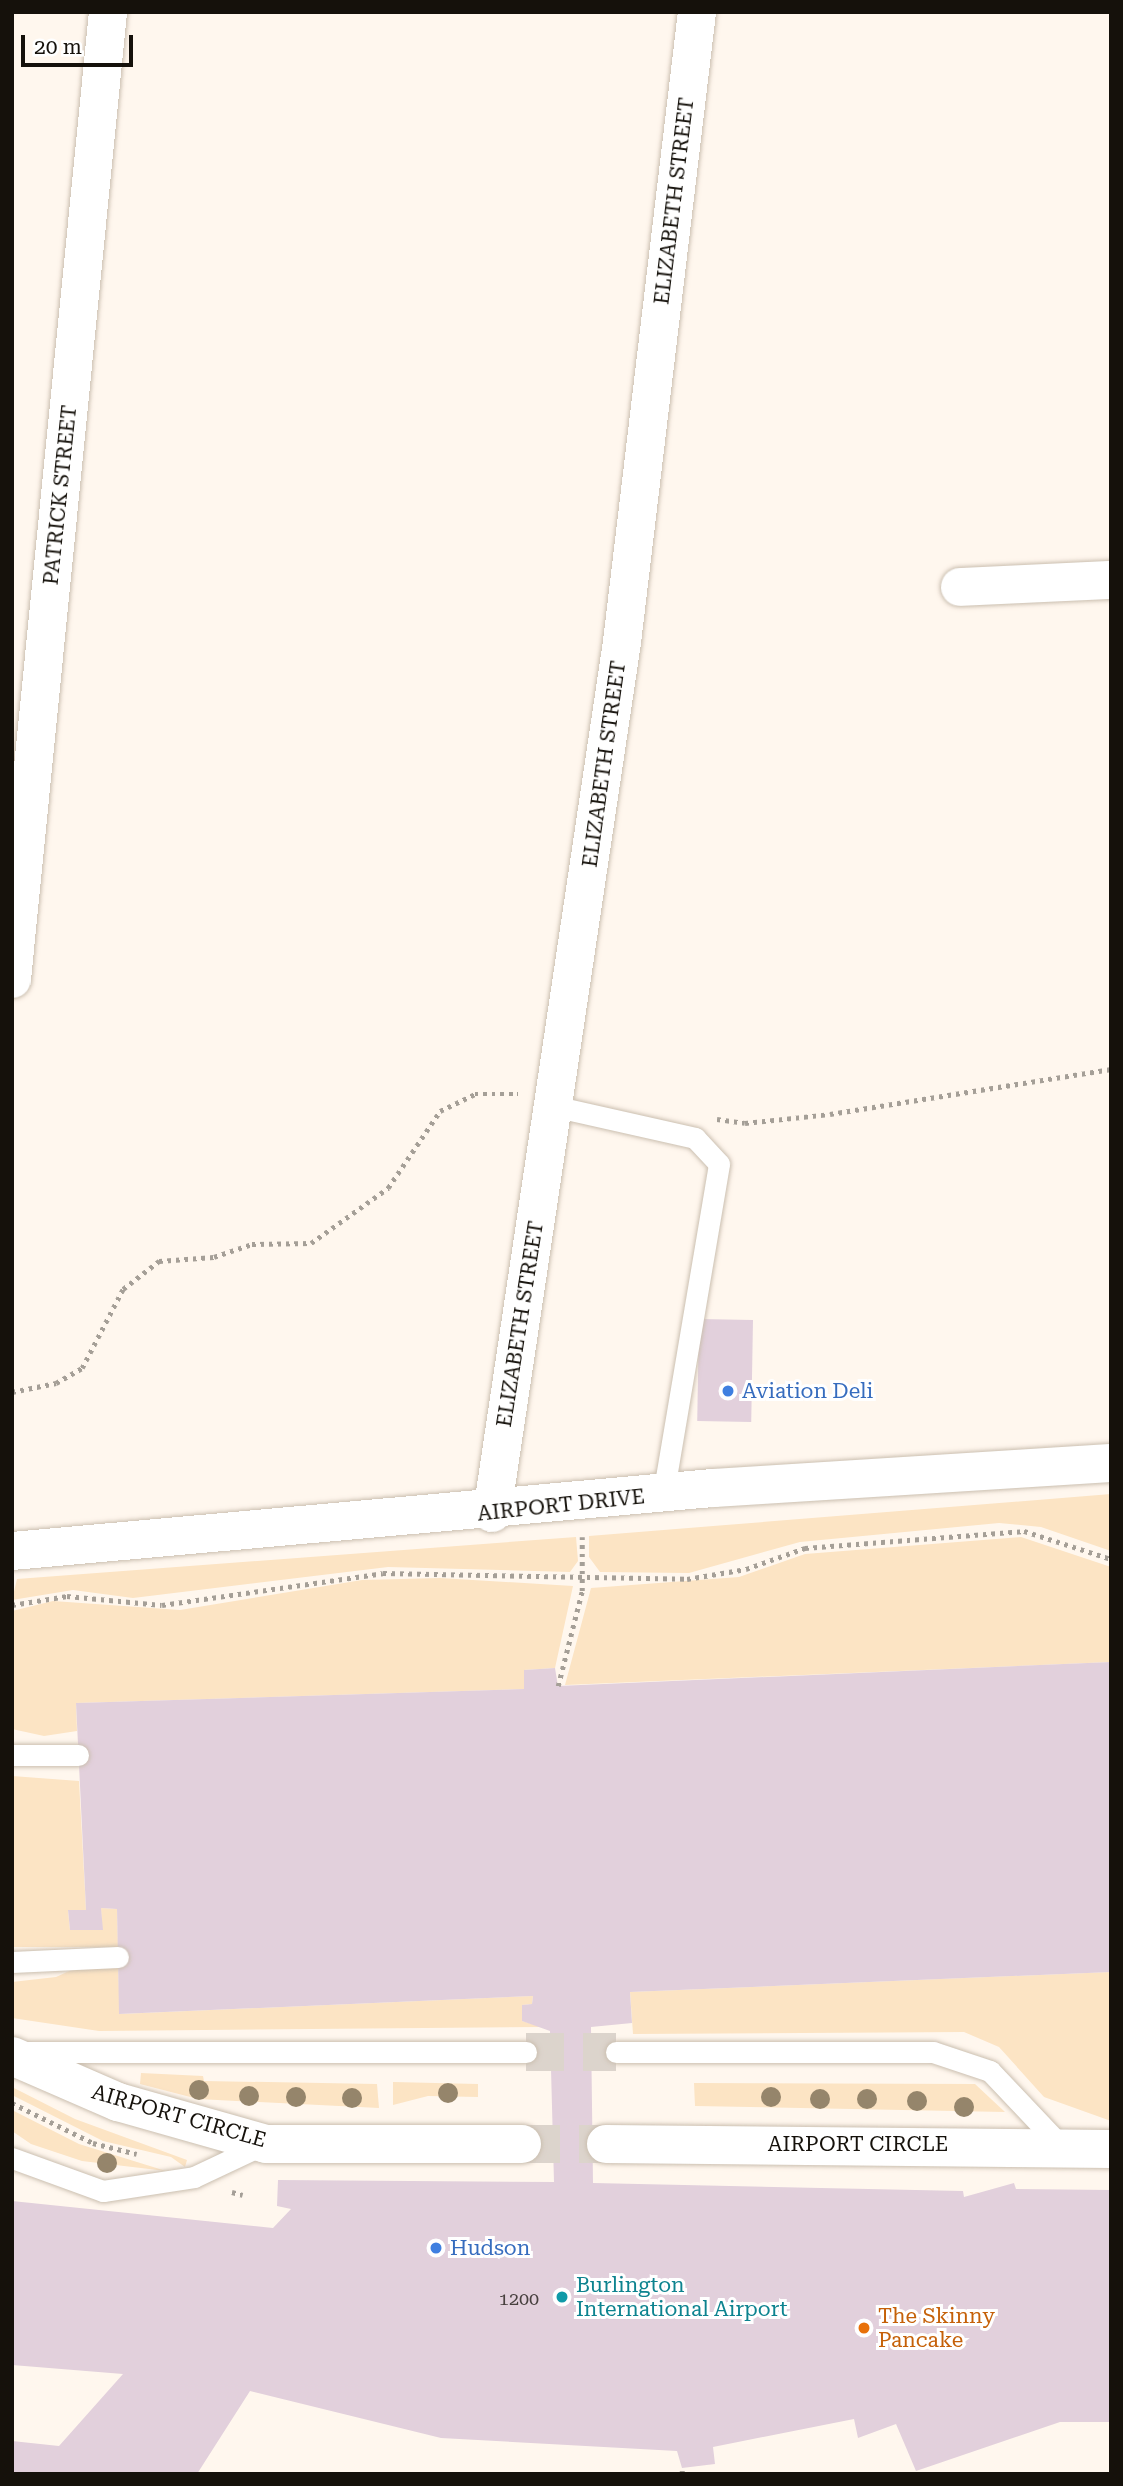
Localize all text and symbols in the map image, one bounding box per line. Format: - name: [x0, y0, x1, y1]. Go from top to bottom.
- scale bar: [24, 21, 136, 65]
- text: 20 m: [34, 35, 82, 59]
- street label: ELIZABETH STREET: [649, 96, 699, 306]
- street label: PATRICK STREET: [38, 404, 82, 586]
- street label: ELIZABETH STREET: [577, 659, 631, 869]
- street label: ELIZABETH STREET: [491, 1219, 549, 1429]
- place label: Aviation Deli: [742, 1378, 873, 1404]
- marker: Aviation Deli: [720, 1383, 736, 1399]
- street label: AIRPORT DRIVE: [476, 1484, 646, 1526]
- street label: AIRPORT CIRCLE: [89, 2079, 269, 2153]
- street label: AIRPORT CIRCLE: [768, 2131, 948, 2157]
- place label: Hudson: [450, 2235, 530, 2261]
- marker: Hudson: [428, 2240, 444, 2256]
- place label: Burlington International Airport: [576, 2272, 787, 2322]
- house number: 1200: [499, 2288, 539, 2310]
- marker: Burlington International Airport: [554, 2289, 570, 2305]
- place label: The Skinny Pancake: [878, 2303, 995, 2353]
- marker: The Skinny Pancake: [856, 2320, 872, 2336]

